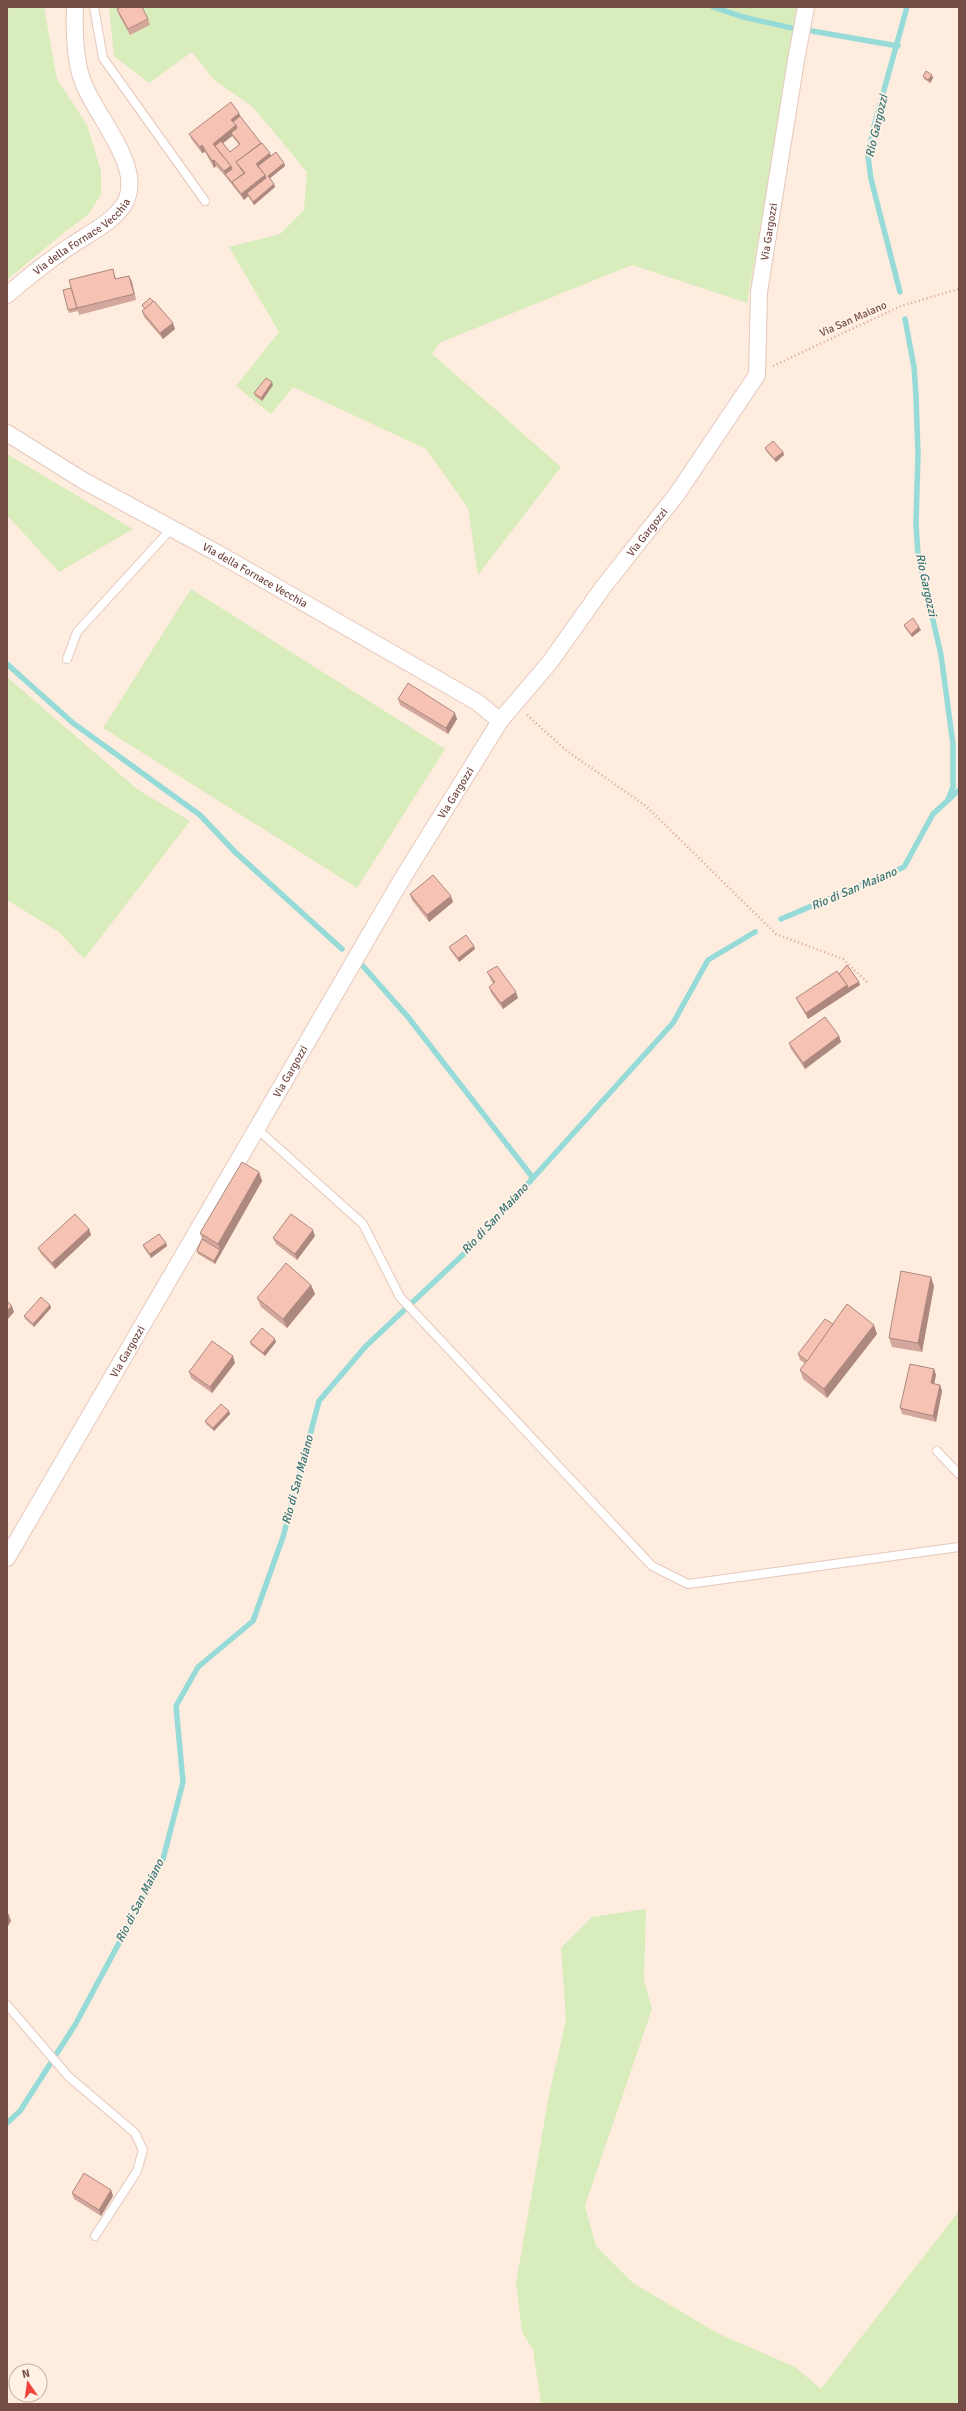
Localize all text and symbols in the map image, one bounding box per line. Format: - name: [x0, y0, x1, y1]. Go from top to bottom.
- water label: Rio Gargozzi: [863, 92, 892, 159]
- street label: Via della Fornace Vecchia: [30, 196, 133, 277]
- street label: Via Gargozzi: [758, 202, 780, 261]
- street label: Via San Maiano: [817, 298, 889, 340]
- street label: Via Gargozzi: [624, 505, 670, 559]
- street label: Via della Fornace Vecchia: [200, 540, 310, 610]
- water label: Rio Gargozzi: [912, 552, 940, 619]
- street label: Via Gargozzi: [435, 765, 476, 821]
- water label: Rio di San Maiano: [809, 864, 900, 914]
- street label: Via Gargozzi: [270, 1043, 310, 1100]
- water label: Rio di San Maiano: [458, 1180, 532, 1258]
- street label: Via Gargozzi: [107, 1323, 147, 1380]
- water label: Rio di San Maiano: [279, 1433, 317, 1526]
- water label: Rio di San Maiano: [113, 1856, 168, 1945]
- north arrow: [8, 2363, 48, 2403]
- text: N: [21, 2367, 31, 2381]

